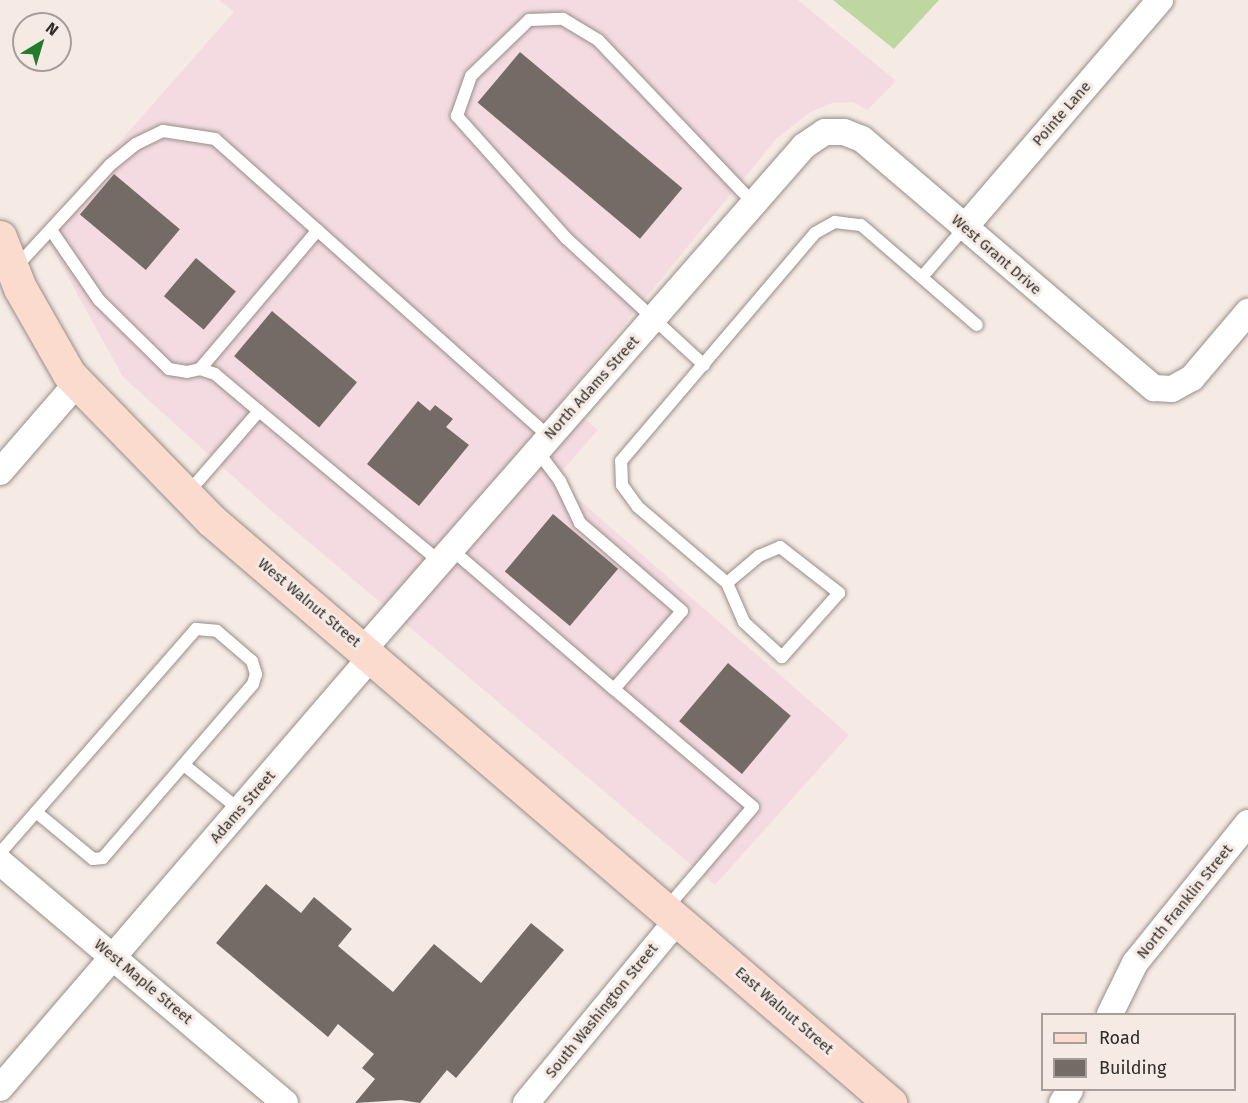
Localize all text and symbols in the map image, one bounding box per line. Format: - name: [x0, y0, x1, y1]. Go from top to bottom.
- north arrow: [12, 12, 72, 72]
- text: N: [42, 18, 62, 40]
- street label: Pointe Lane: [1029, 78, 1095, 150]
- street label: West Grant Drive: [947, 211, 1045, 299]
- street label: North Adams Street: [541, 332, 643, 444]
- street label: West Walnut Street: [254, 555, 364, 651]
- street label: Adams Street: [207, 767, 279, 847]
- street label: North Franklin Street: [1133, 841, 1237, 963]
- street label: West Maple Street: [90, 936, 196, 1028]
- street label: South Washington Street: [542, 940, 662, 1082]
- street label: East Walnut Street: [731, 963, 837, 1059]
- legend: [1041, 1013, 1236, 1091]
- text: Road: [1099, 1027, 1141, 1049]
- text: Building: [1099, 1057, 1166, 1079]

